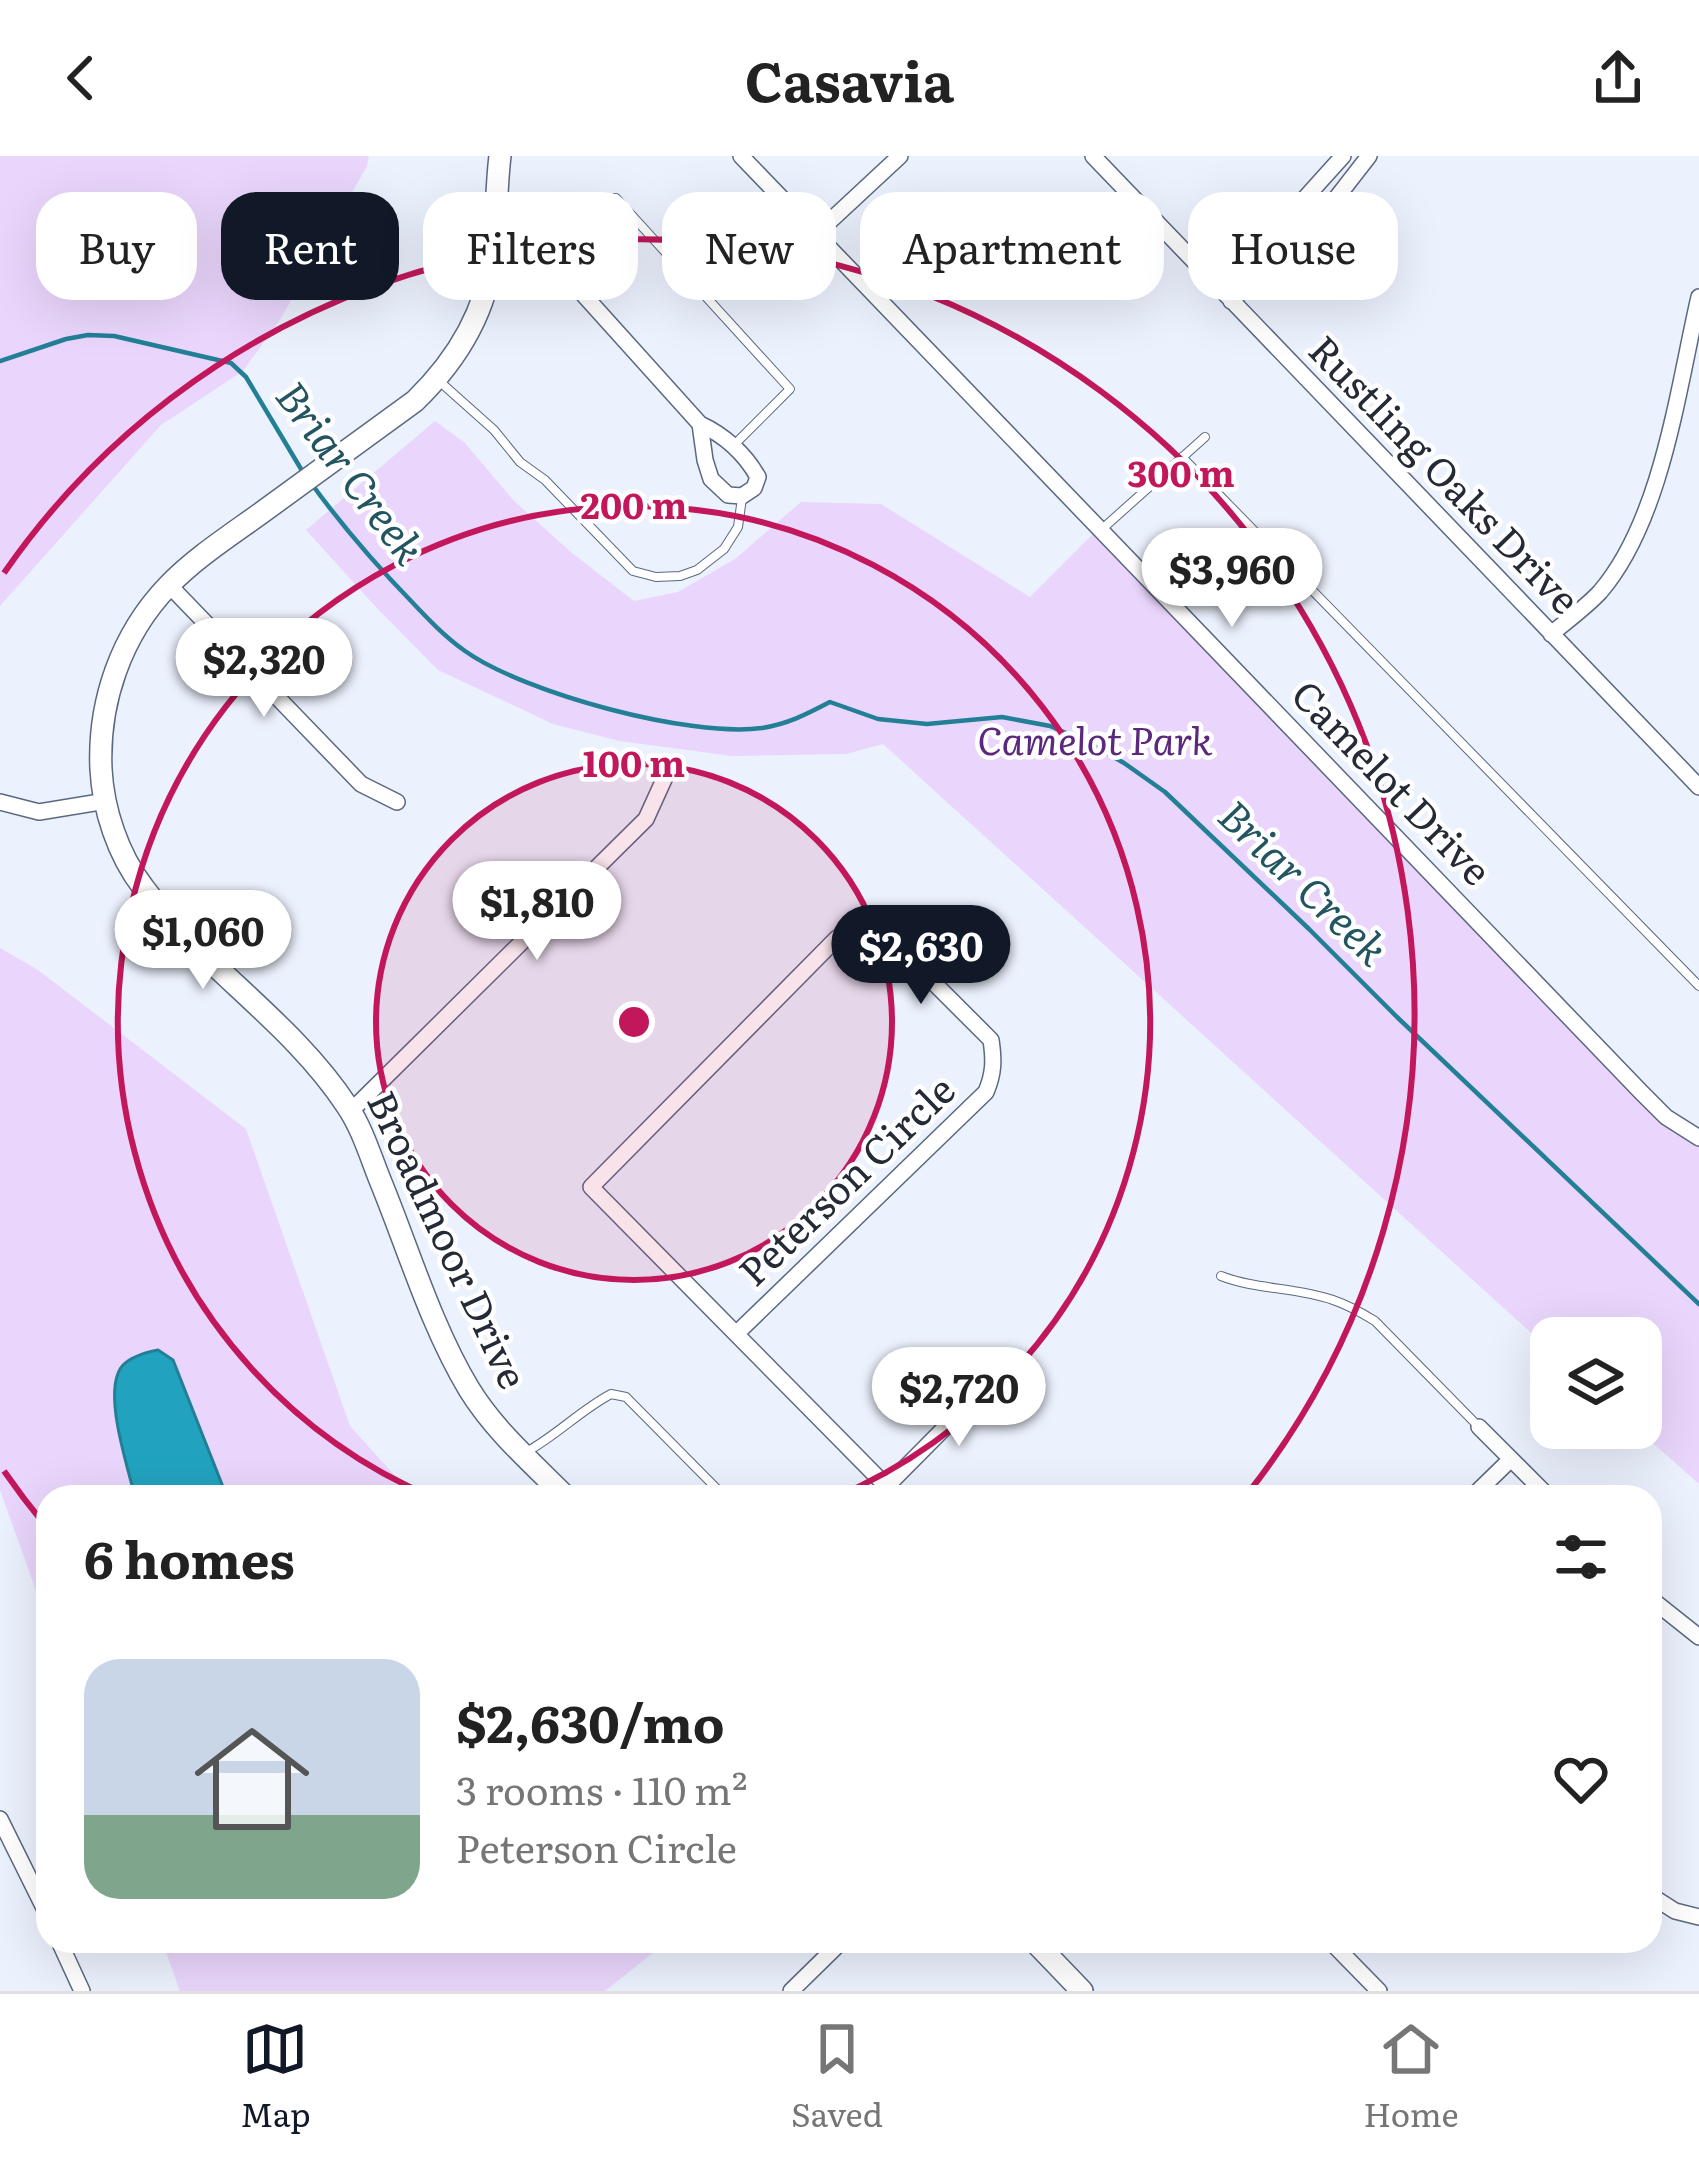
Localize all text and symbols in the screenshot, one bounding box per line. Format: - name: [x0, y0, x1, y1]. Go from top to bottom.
- text: Casavia: [745, 38, 954, 119]
- icon: back: [48, 45, 114, 111]
- icon: share: [1585, 45, 1651, 111]
- chip: Buy: [36, 192, 197, 300]
- chip: Rent: [221, 192, 399, 300]
- chip: Filters: [423, 192, 638, 300]
- chip: New: [662, 192, 836, 300]
- chip: Apartment: [860, 192, 1164, 300]
- chip: House: [1188, 192, 1398, 300]
- street label: Rustling Oaks Drive: [1297, 320, 1595, 625]
- water label: Briar Creek: [263, 367, 442, 576]
- text: 300 m: [1127, 445, 1235, 498]
- text: 200 m: [581, 477, 687, 530]
- pin: $3,960: [1134, 528, 1330, 630]
- text: $3,960: [1169, 538, 1295, 596]
- pin: $2,320: [166, 618, 362, 720]
- text: $2,320: [203, 628, 325, 686]
- street label: Camelot Drive: [1280, 665, 1506, 897]
- park label: Camelot Park: [977, 709, 1213, 767]
- text: 100 m: [583, 735, 685, 788]
- water label: Briar Creek: [1206, 784, 1404, 978]
- pin: $1,810: [439, 861, 635, 963]
- text: $1,810: [479, 871, 595, 929]
- pin: $1,060: [105, 890, 301, 992]
- text: $1,060: [142, 900, 264, 958]
- pin: $2,630: [823, 905, 1019, 1007]
- text: $2,630: [858, 915, 984, 973]
- centre of rings: [613, 1001, 655, 1043]
- street label: Peterson Circle: [724, 1060, 966, 1297]
- street label: Broadmoor Drive: [355, 1080, 544, 1397]
- map controls: [1530, 1317, 1662, 1449]
- button: layers: [1530, 1317, 1662, 1449]
- pin: $2,720: [861, 1347, 1057, 1449]
- text: $2,720: [899, 1357, 1019, 1415]
- text: 6 homes: [84, 1519, 295, 1595]
- icon: filters: [1548, 1524, 1614, 1590]
- text: $2,630/mo: [456, 1683, 725, 1759]
- icon: home: [180, 1707, 324, 1851]
- icon: heart: [1548, 1746, 1614, 1812]
- text: 3 rooms · 110 m²: [456, 1759, 747, 1817]
- text: Peterson Circle: [456, 1817, 737, 1875]
- tab: Map: [240, 2016, 311, 2137]
- tab: Saved: [791, 2016, 883, 2137]
- tab: Home: [1363, 2016, 1459, 2137]

